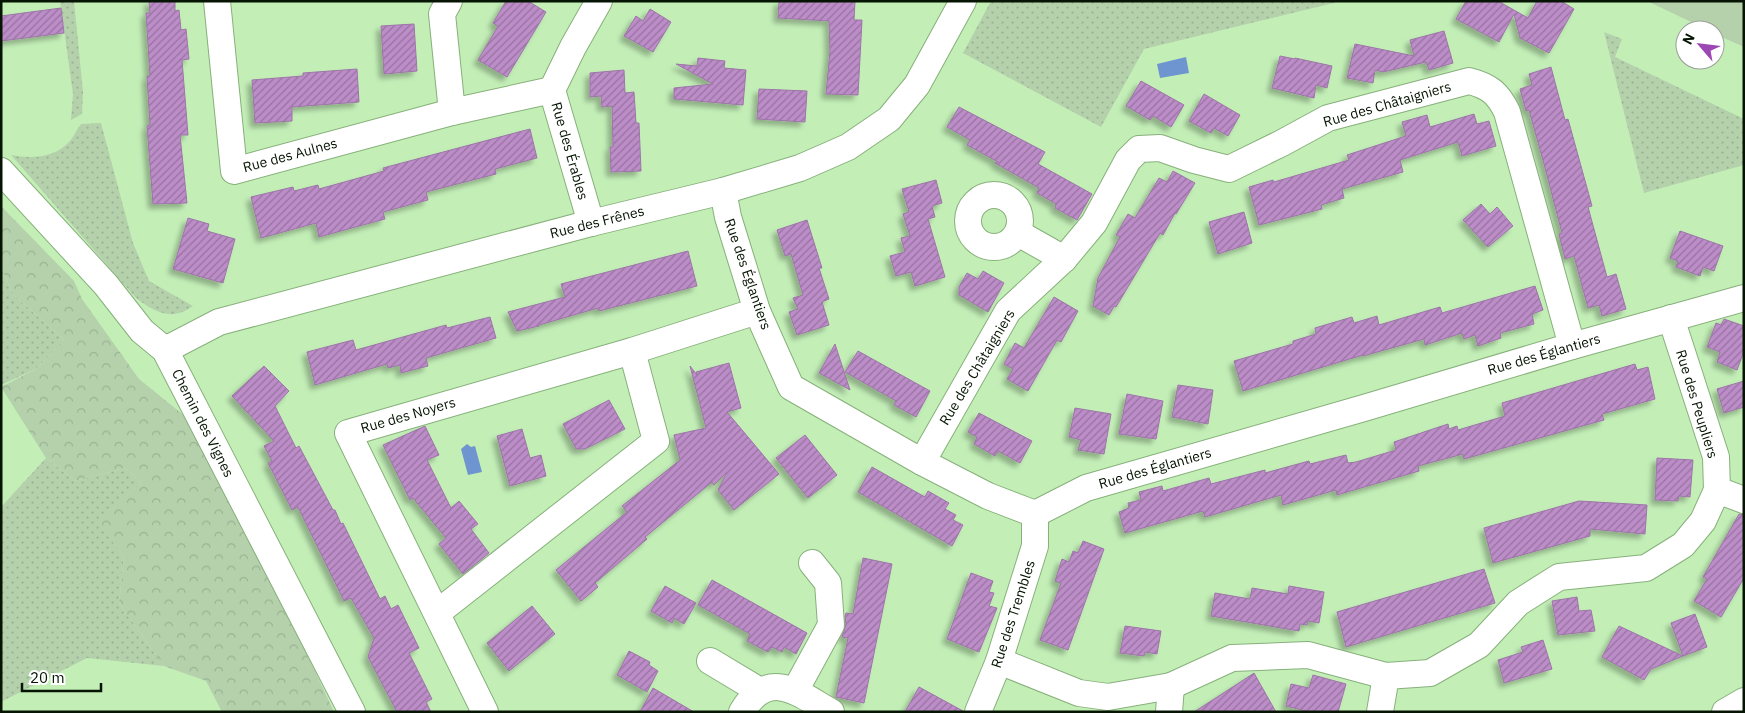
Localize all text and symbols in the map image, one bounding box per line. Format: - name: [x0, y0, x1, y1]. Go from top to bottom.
- north arrow: [1675, 20, 1725, 70]
- text: N: [1678, 30, 1699, 48]
- street label: Rue des Châtaigniers: [1321, 77, 1453, 131]
- street label: Rue des Érables: [547, 100, 594, 202]
- street label: Rue des Aulnes: [241, 134, 339, 176]
- street label: Rue des Frênes: [548, 202, 646, 242]
- street label: Rue des Églantiers: [721, 216, 776, 332]
- street label: Rue des Châtaigniers: [935, 305, 1019, 428]
- street label: Rue des Églantiers: [1485, 328, 1603, 379]
- street label: Rue des Peupliers: [1672, 347, 1722, 461]
- street label: Chemin des Vignes: [168, 366, 238, 480]
- street label: Rue des Noyers: [358, 393, 458, 437]
- street label: Rue des Églantiers: [1096, 442, 1214, 493]
- street label: Rue des Trembles: [987, 557, 1039, 670]
- scale bar: [22, 660, 101, 692]
- text: 20 m: [30, 668, 65, 687]

